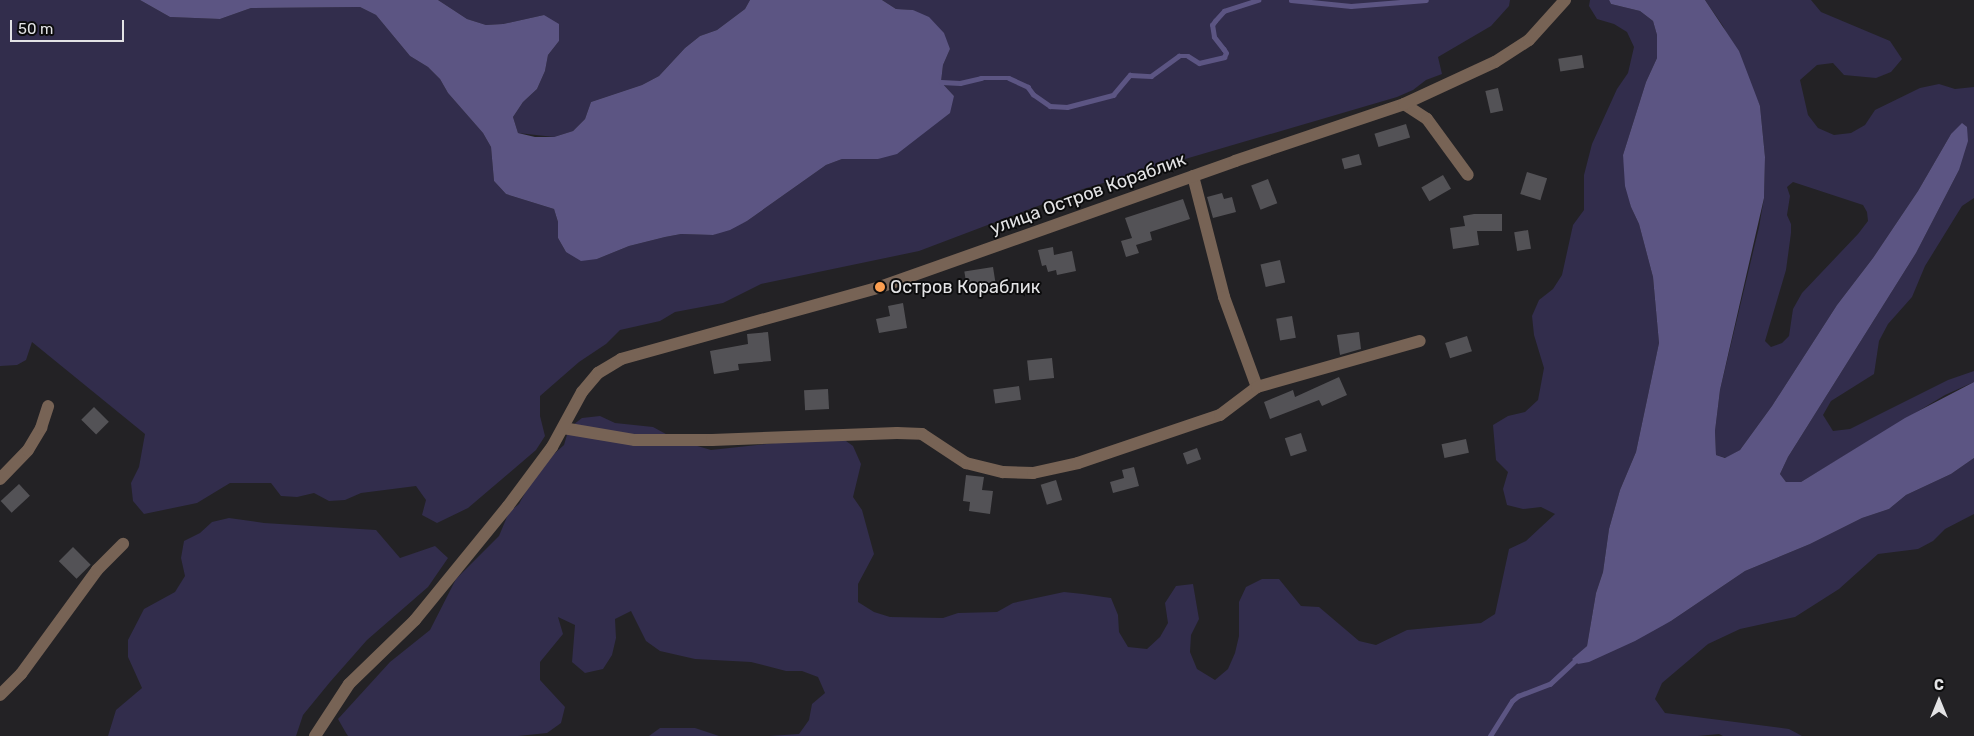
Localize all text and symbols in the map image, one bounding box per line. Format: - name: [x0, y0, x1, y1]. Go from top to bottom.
- scale bar: [12, 10, 126, 42]
- text: 50 m: [18, 20, 53, 38]
- street label: улица Остров Кораблик: [987, 149, 1189, 239]
- place label: Остров Кораблик: [890, 276, 1040, 298]
- marker: Остров Кораблик: [874, 281, 886, 293]
- north arrow: [1914, 676, 1964, 726]
- text: С: [1934, 677, 1944, 694]

